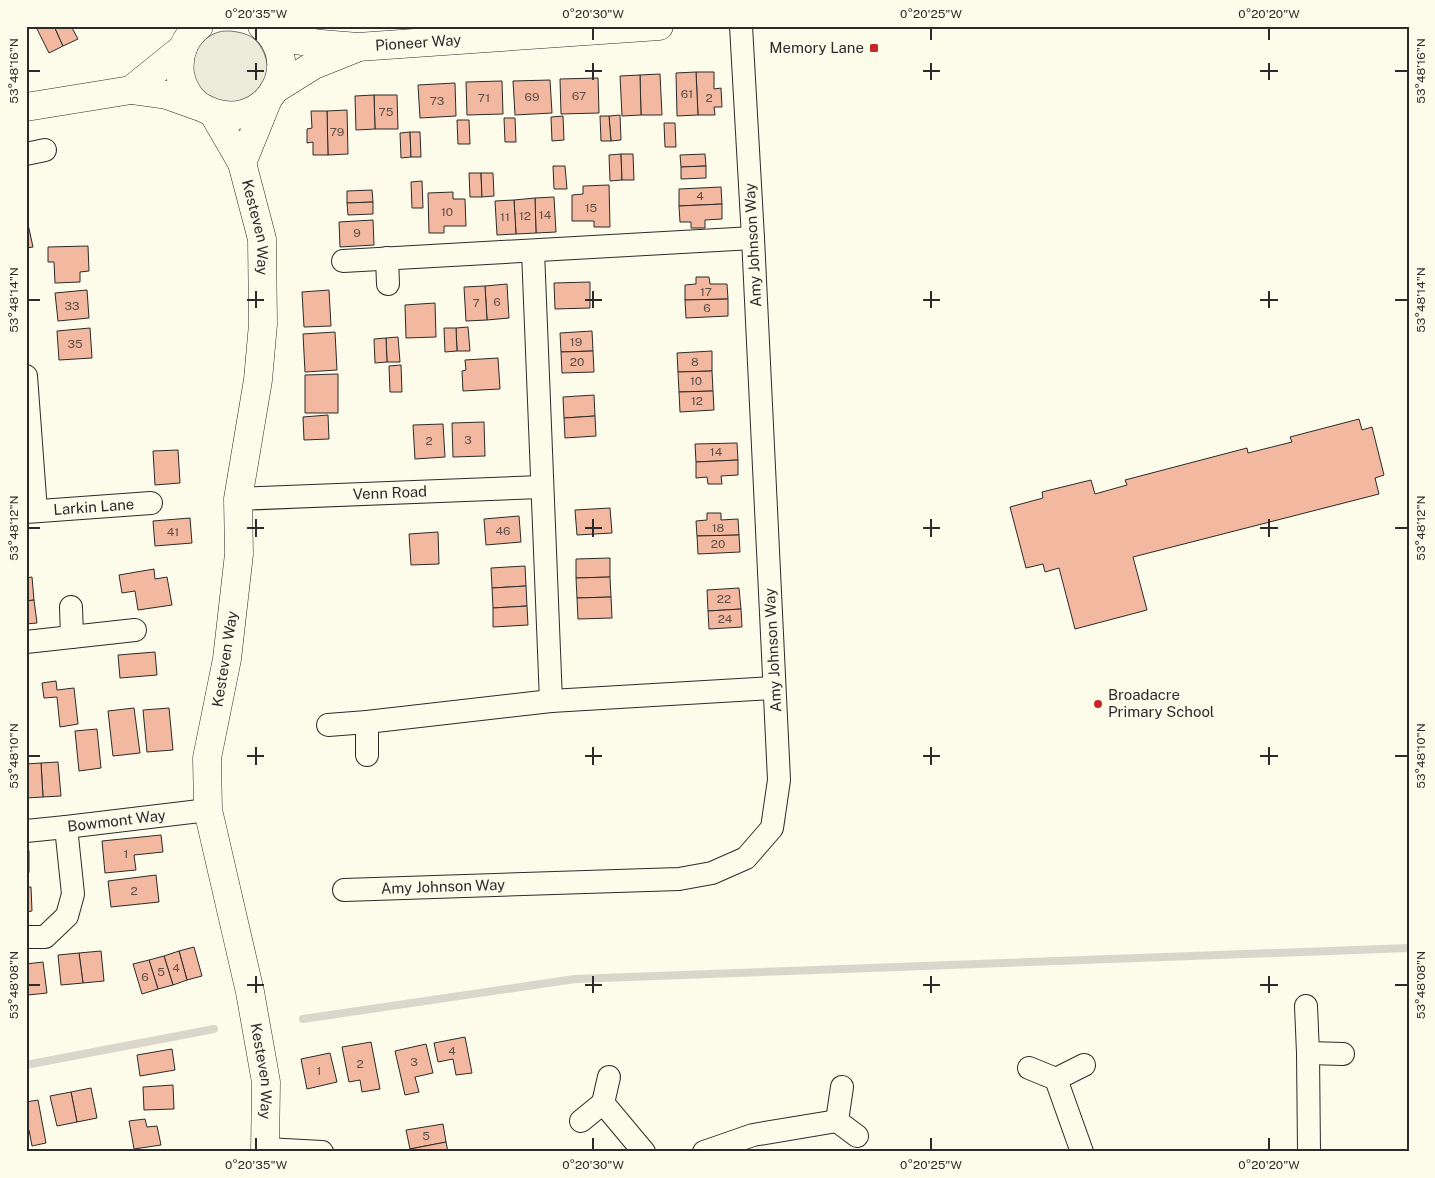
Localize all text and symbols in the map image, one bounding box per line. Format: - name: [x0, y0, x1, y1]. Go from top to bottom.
- text: 0°20'35"W: [225, 7, 288, 21]
- text: 0°20'30"W: [562, 7, 624, 21]
- text: 0°20'25"W: [900, 7, 962, 21]
- text: 0°20'20"W: [1238, 7, 1300, 21]
- street label: Pioneer Way: [375, 31, 462, 54]
- text: 53°48'16"N: [7, 38, 21, 104]
- text: 53°48'16"N: [1414, 38, 1428, 104]
- place label: Memory Lane: [769, 39, 864, 56]
- marker: Memory Lane: [868, 42, 880, 54]
- house number: 61: [681, 87, 693, 101]
- house number: 67: [572, 89, 586, 103]
- house number: 69: [525, 90, 539, 104]
- house number: 71: [478, 91, 490, 105]
- house number: 2: [705, 91, 713, 105]
- house number: 73: [430, 94, 444, 108]
- house number: 75: [379, 105, 394, 119]
- house number: 79: [330, 125, 344, 139]
- street label: Kesteven Way: [239, 178, 272, 275]
- street label: Amy Johnson Way: [741, 183, 764, 308]
- house number: 4: [696, 189, 704, 203]
- house number: 15: [585, 201, 598, 215]
- house number: 10: [441, 205, 453, 219]
- house number: 14: [539, 208, 552, 222]
- house number: 12: [519, 209, 531, 223]
- house number: 11: [500, 210, 510, 224]
- house number: 9: [353, 226, 361, 240]
- text: 53°48'14"N: [7, 267, 21, 333]
- text: 53°48'14"N: [1414, 267, 1428, 333]
- house number: 17: [700, 285, 712, 299]
- house number: 6: [493, 295, 501, 309]
- house number: 7: [472, 296, 480, 310]
- house number: 33: [64, 299, 80, 313]
- house number: 6: [703, 301, 711, 315]
- house number: 19: [570, 335, 582, 349]
- house number: 35: [67, 337, 83, 351]
- house number: 20: [570, 355, 584, 369]
- house number: 8: [691, 355, 699, 369]
- house number: 10: [690, 374, 702, 388]
- house number: 12: [691, 394, 703, 408]
- house number: 3: [464, 433, 472, 447]
- house number: 2: [425, 434, 433, 448]
- house number: 14: [710, 445, 723, 459]
- street label: Venn Road: [352, 483, 427, 502]
- text: 53°48'12"N: [7, 495, 21, 561]
- street label: Larkin Lane: [53, 495, 135, 518]
- text: 53°48'12"N: [1414, 495, 1428, 561]
- house number: 18: [712, 521, 725, 535]
- house number: 46: [495, 524, 511, 538]
- house number: 41: [167, 525, 179, 539]
- house number: 20: [711, 537, 725, 551]
- street label: Amy Johnson Way: [761, 588, 784, 713]
- house number: 22: [717, 592, 731, 606]
- street label: Kesteven Way: [209, 610, 241, 708]
- house number: 24: [718, 612, 733, 626]
- place label: Broadacre Primary School: [1108, 686, 1214, 720]
- marker: Broadacre Primary School: [1092, 698, 1104, 710]
- text: 53°48'10"N: [7, 723, 21, 789]
- text: 53°48'10"N: [1414, 723, 1428, 789]
- street label: Bowmont Way: [66, 806, 166, 835]
- house number: 1: [124, 847, 128, 861]
- street label: Amy Johnson Way: [380, 876, 505, 897]
- house number: 2: [130, 884, 138, 898]
- text: 53°48'08"N: [7, 951, 21, 1019]
- text: 53°48'08"N: [1414, 951, 1428, 1019]
- house number: 4: [172, 961, 180, 975]
- house number: 5: [157, 965, 165, 979]
- house number: 6: [141, 970, 149, 984]
- street label: Kesteven Way: [248, 1022, 275, 1120]
- house number: 4: [448, 1044, 456, 1058]
- house number: 3: [410, 1055, 418, 1069]
- house number: 2: [356, 1057, 364, 1071]
- house number: 1: [317, 1064, 321, 1078]
- house number: 5: [422, 1129, 430, 1143]
- text: 0°20'35"W: [225, 1158, 288, 1172]
- text: 0°20'30"W: [562, 1158, 624, 1172]
- text: 0°20'25"W: [900, 1158, 962, 1172]
- text: 0°20'20"W: [1238, 1158, 1300, 1172]

